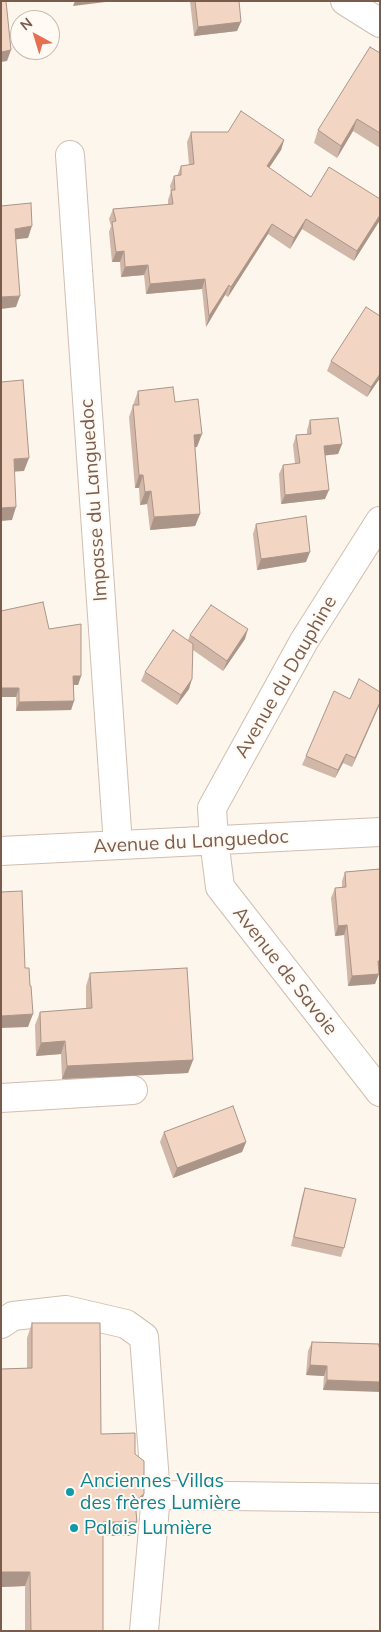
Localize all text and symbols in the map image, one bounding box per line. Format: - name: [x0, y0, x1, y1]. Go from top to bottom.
- north arrow: [10, 10, 60, 60]
- text: N: [16, 14, 36, 34]
- street label: Impasse du Languedoc: [76, 398, 112, 602]
- street label: Avenue du Dauphine: [230, 592, 342, 762]
- street label: Avenue du Languedoc: [93, 825, 289, 859]
- street label: Avenue de Savoie: [228, 902, 342, 1040]
- place label: Anciennes Villas des frères Lumière: [80, 1470, 241, 1514]
- marker: Anciennes Villas des frères Lumière: [64, 1486, 76, 1498]
- place label: Palais Lumière: [84, 1517, 212, 1539]
- marker: Palais Lumière: [68, 1522, 80, 1534]

